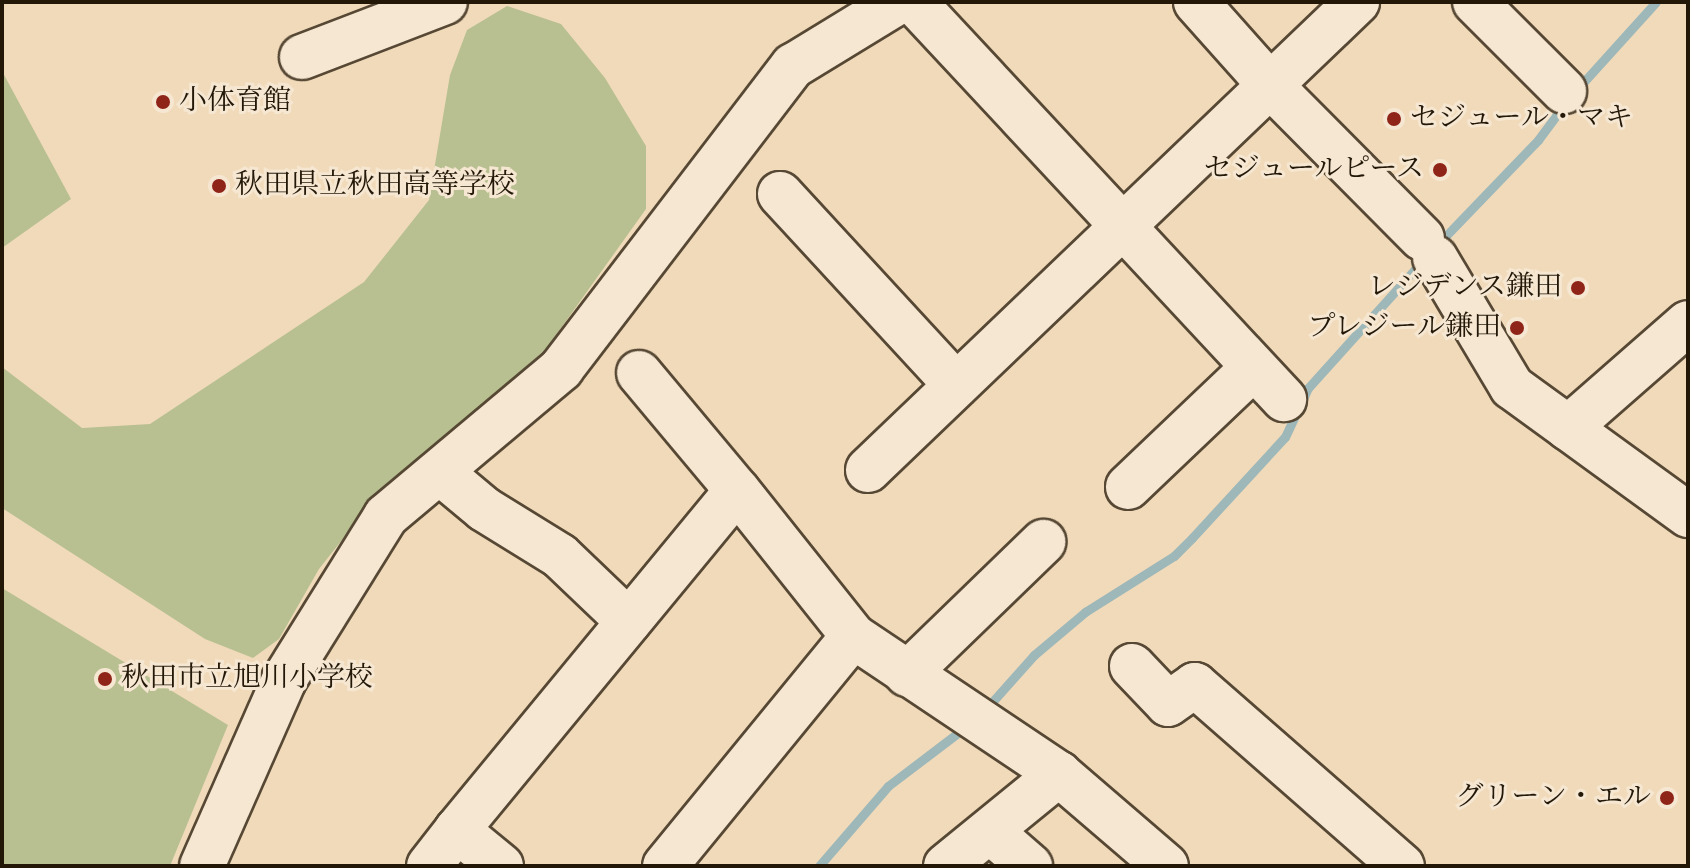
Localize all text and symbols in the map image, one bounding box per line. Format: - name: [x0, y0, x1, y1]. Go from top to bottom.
- place label: 小体育館: [179, 85, 291, 119]
- marker: 小体育館: [154, 93, 172, 111]
- place label: セジュール・マキ: [1410, 102, 1634, 136]
- marker: セジュール・マキ: [1385, 110, 1403, 128]
- place label: セジュールピース: [1201, 153, 1424, 187]
- marker: セジュールピース: [1431, 161, 1449, 179]
- place label: 秋田県立秋田高等学校: [235, 169, 515, 203]
- marker: 秋田県立秋田高等学校: [210, 177, 228, 195]
- place label: レジデンス鎌田: [1366, 271, 1562, 305]
- marker: レジデンス鎌田: [1569, 279, 1587, 297]
- place label: プレジール鎌田: [1305, 311, 1501, 345]
- marker: プレジール鎌田: [1508, 319, 1526, 337]
- place label: 秋田市立旭川小学校: [121, 662, 373, 696]
- marker: 秋田市立旭川小学校: [96, 670, 114, 688]
- place label: グリーン・エル: [1455, 781, 1651, 815]
- marker: グリーン・エル: [1658, 789, 1676, 807]

